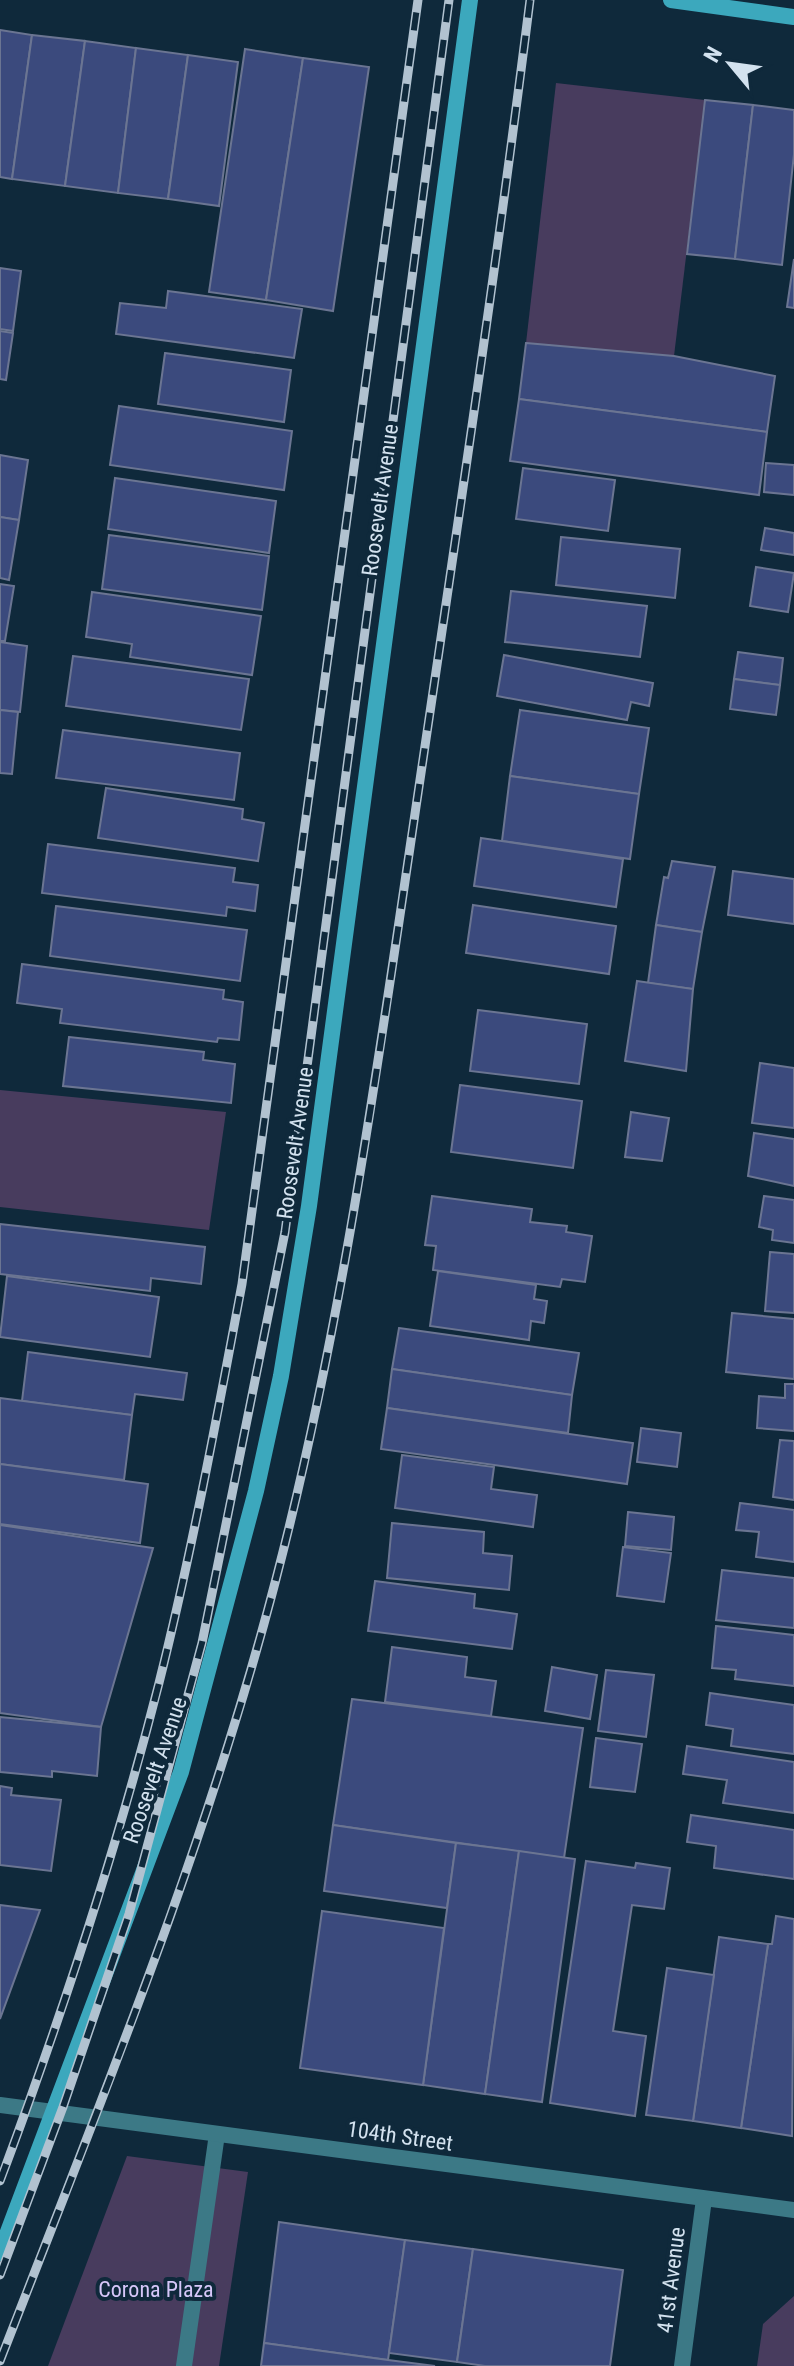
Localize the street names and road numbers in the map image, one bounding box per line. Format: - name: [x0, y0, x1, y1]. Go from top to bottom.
- street label: Roosevelt Avenue: [357, 422, 403, 578]
- street label: Roosevelt Avenue: [272, 1065, 318, 1221]
- street label: Roosevelt Avenue: [118, 1693, 192, 1847]
- street label: 104th Street: [346, 2116, 454, 2156]
- street label: 41st Avenue: [652, 2226, 690, 2334]

